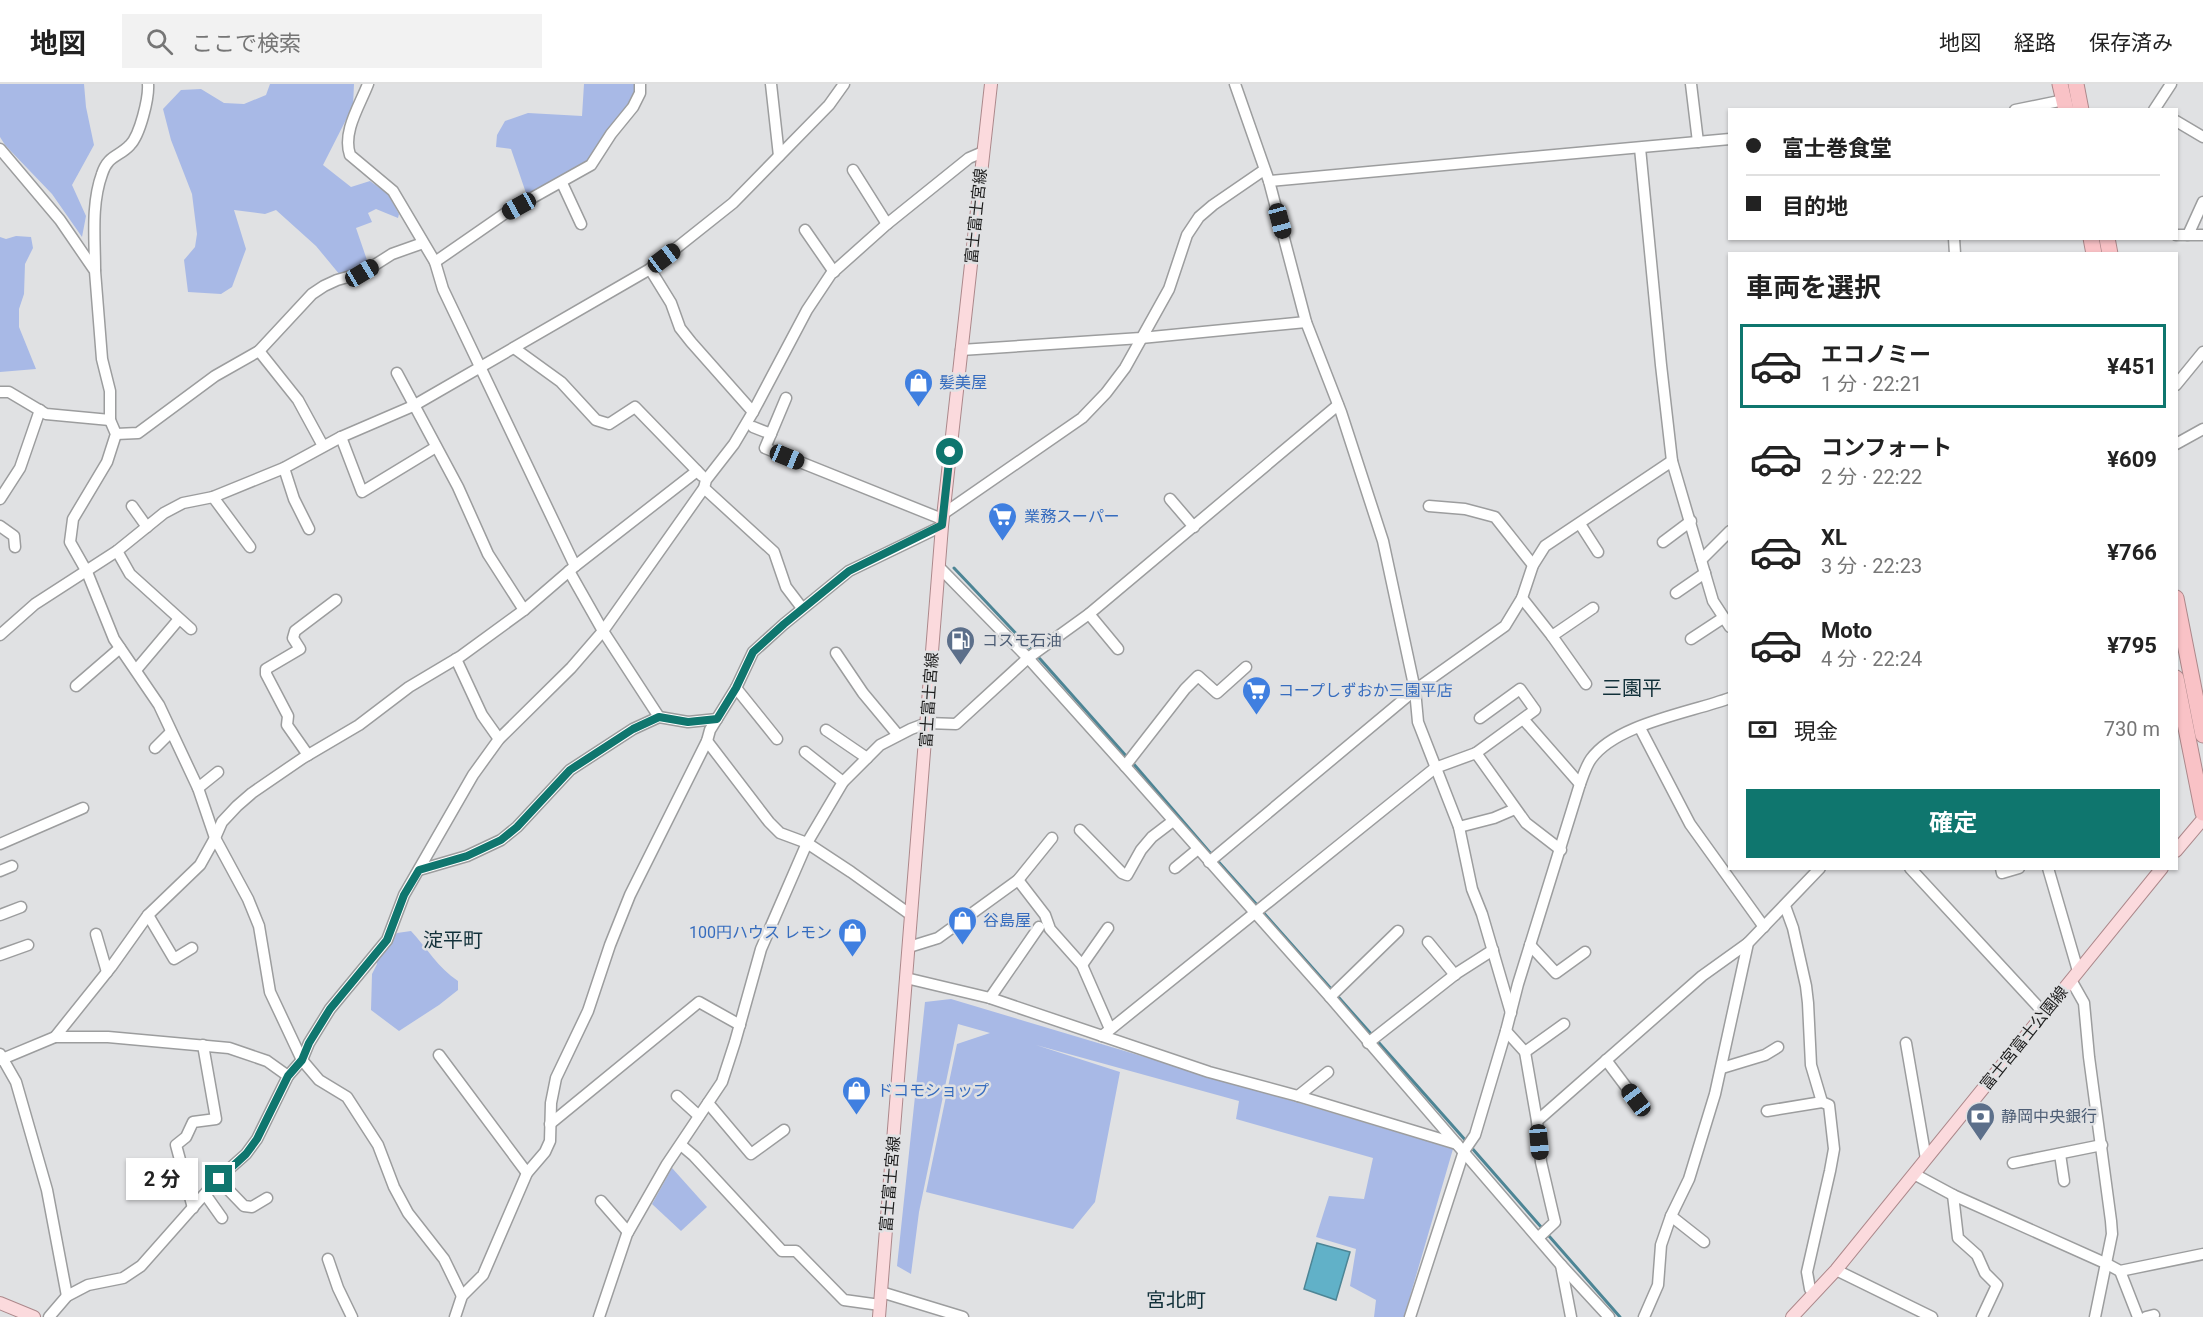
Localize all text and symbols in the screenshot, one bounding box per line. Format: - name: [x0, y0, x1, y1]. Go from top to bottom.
- search box: [122, 14, 542, 68]
- icon: search: [143, 25, 176, 58]
- text: 地図: [30, 27, 86, 60]
- text: ここで検索: [191, 31, 301, 56]
- text: 地図: [1939, 31, 1981, 55]
- text: 経路: [2014, 31, 2056, 55]
- text: 保存済み: [2089, 31, 2173, 55]
- text: 富士巻食堂: [1782, 136, 1892, 161]
- street label: 富士富士宮線: [962, 167, 990, 265]
- car: [499, 189, 539, 223]
- text: 目的地: [1782, 194, 1848, 219]
- car: [1267, 201, 1293, 241]
- car: [644, 240, 684, 276]
- car: [342, 256, 382, 290]
- text: 車両を選択: [1746, 272, 1881, 304]
- icon: car: [1749, 339, 1803, 393]
- text: エコノミー: [1821, 342, 1931, 367]
- text: ¥451: [2107, 354, 2157, 379]
- shop icon: 髪美屋: [902, 366, 934, 408]
- text: 1 分 · 22:21: [1821, 372, 1922, 396]
- place label: 髪美屋: [939, 373, 987, 392]
- icon: car: [1749, 432, 1803, 486]
- text: コンフォート: [1821, 435, 1952, 460]
- route start: [936, 438, 963, 465]
- car: [767, 442, 807, 472]
- text: ¥609: [2107, 447, 2157, 472]
- text: 2 分 · 22:22: [1821, 465, 1922, 489]
- supermarket icon: 業務スーパー: [987, 500, 1019, 542]
- place label: 業務スーパー: [1024, 507, 1120, 526]
- icon: car: [1749, 525, 1803, 579]
- text: XL: [1821, 525, 1847, 550]
- text: ¥766: [2107, 540, 2157, 565]
- text: 3 分 · 22:23: [1821, 554, 1922, 578]
- icon: car: [1749, 618, 1803, 672]
- text: Moto: [1821, 618, 1872, 643]
- fuel station icon: コスモ石油: [945, 624, 977, 666]
- place label: コスモ石油: [982, 631, 1062, 650]
- text: ¥795: [2107, 633, 2157, 658]
- text: 4 分 · 22:24: [1821, 647, 1922, 671]
- street label: 富士富士宮線: [916, 651, 942, 749]
- supermarket icon: コープしずおか三園平店: [1241, 674, 1273, 716]
- district label: 三園平: [1602, 676, 1662, 700]
- place label: コープしずおか三園平店: [1278, 681, 1453, 700]
- icon: cash: [1746, 713, 1779, 746]
- text: 730 m: [2104, 717, 2160, 741]
- text: 現金: [1794, 719, 1838, 744]
- button: 確定: [1746, 789, 2160, 858]
- shop icon: 谷島屋: [946, 904, 978, 946]
- place label: 谷島屋: [983, 911, 1031, 930]
- shop icon: 100円ハウス レモン: [837, 916, 869, 958]
- place label: 100円ハウス レモン: [689, 923, 832, 942]
- district label: 淀平町: [423, 928, 483, 952]
- street label: 富士宮富士公園線: [1976, 982, 2072, 1094]
- shop icon: ドコモショップ: [840, 1074, 872, 1116]
- car: [1618, 1080, 1654, 1120]
- place label: ドコモショップ: [877, 1081, 989, 1100]
- bank icon: 静岡中央銀行: [1964, 1100, 1996, 1142]
- place label: 静岡中央銀行: [2001, 1107, 2097, 1126]
- car: [1528, 1123, 1550, 1161]
- street label: 富士富士宮線: [876, 1135, 904, 1233]
- callout: 2 分: [126, 1158, 198, 1200]
- route end: [205, 1165, 232, 1192]
- text: 2 分: [144, 1167, 180, 1191]
- district label: 宮北町: [1146, 1288, 1206, 1312]

